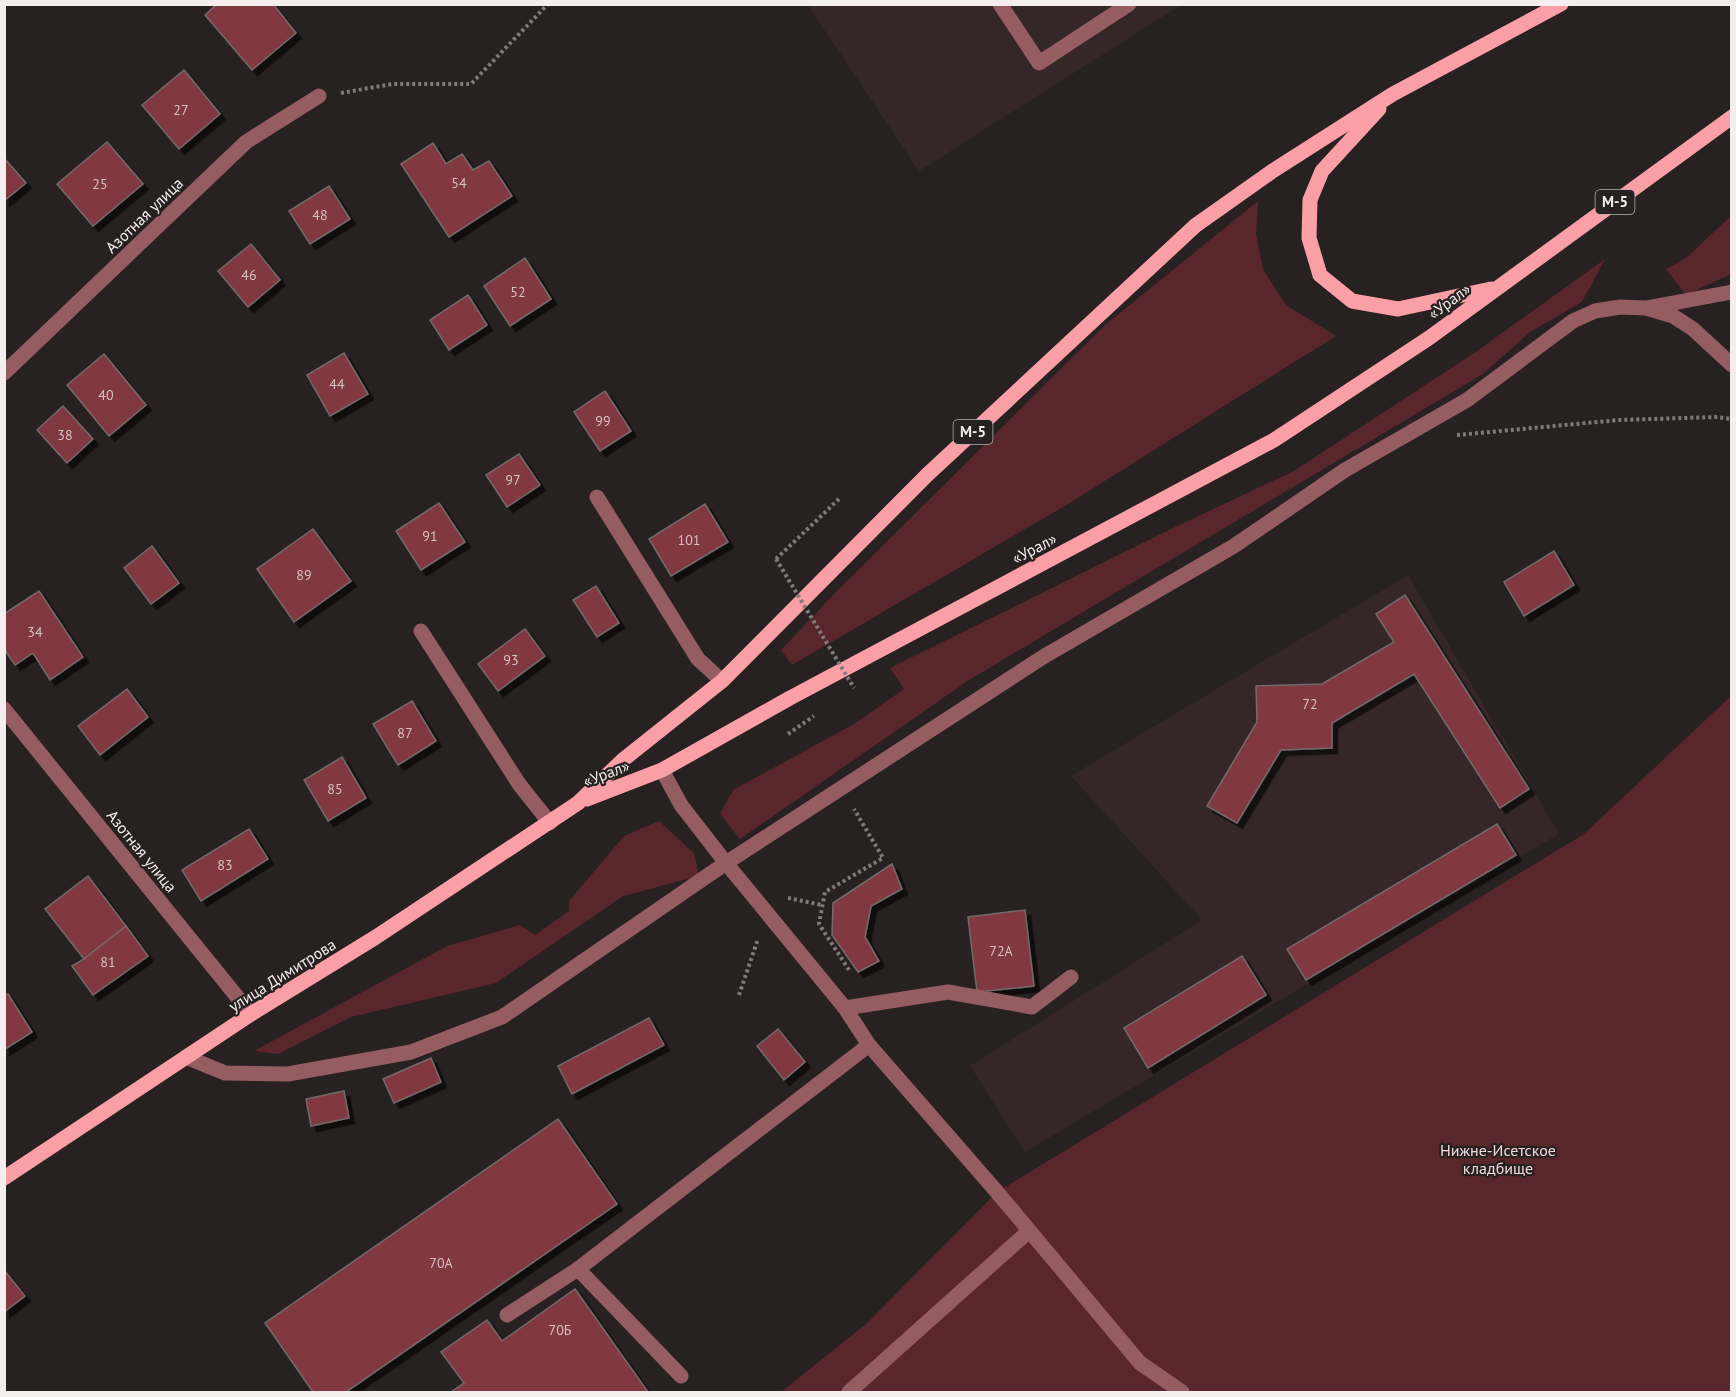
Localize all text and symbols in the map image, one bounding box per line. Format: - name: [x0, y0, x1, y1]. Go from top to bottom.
- house number: 27: [173, 101, 189, 119]
- street label: Азотная улица: [101, 173, 187, 257]
- house number: 54: [451, 174, 467, 192]
- house number: 25: [92, 175, 108, 193]
- road number: М-5: [1596, 190, 1634, 214]
- house number: 48: [312, 206, 328, 224]
- house number: 46: [241, 266, 257, 284]
- street label: «Урал»: [1424, 278, 1474, 323]
- house number: 52: [510, 283, 526, 301]
- house number: 44: [329, 375, 345, 393]
- house number: 40: [98, 386, 114, 404]
- house number: 99: [595, 412, 611, 430]
- road number: М-5: [954, 420, 992, 444]
- house number: 38: [57, 426, 73, 444]
- house number: 97: [505, 471, 521, 489]
- house number: 91: [422, 527, 438, 545]
- street label: «Урал»: [1008, 528, 1060, 568]
- house number: 101: [678, 531, 700, 549]
- house number: 89: [296, 566, 312, 584]
- house number: 34: [27, 623, 43, 641]
- house number: 93: [503, 651, 519, 669]
- house number: 72: [1302, 695, 1318, 713]
- house number: 87: [397, 724, 413, 742]
- street label: «Урал»: [580, 755, 632, 791]
- house number: 85: [327, 780, 343, 798]
- street label: Азотная улица: [103, 806, 181, 896]
- house number: 83: [217, 856, 233, 874]
- street label: улица Димитрова: [225, 934, 339, 1016]
- house number: 72А: [989, 942, 1014, 960]
- house number: 81: [100, 953, 116, 971]
- park label: Нижне-Исетское кладбище: [1440, 1140, 1556, 1178]
- house number: 70А: [429, 1254, 454, 1272]
- house number: 70Б: [549, 1321, 572, 1339]

